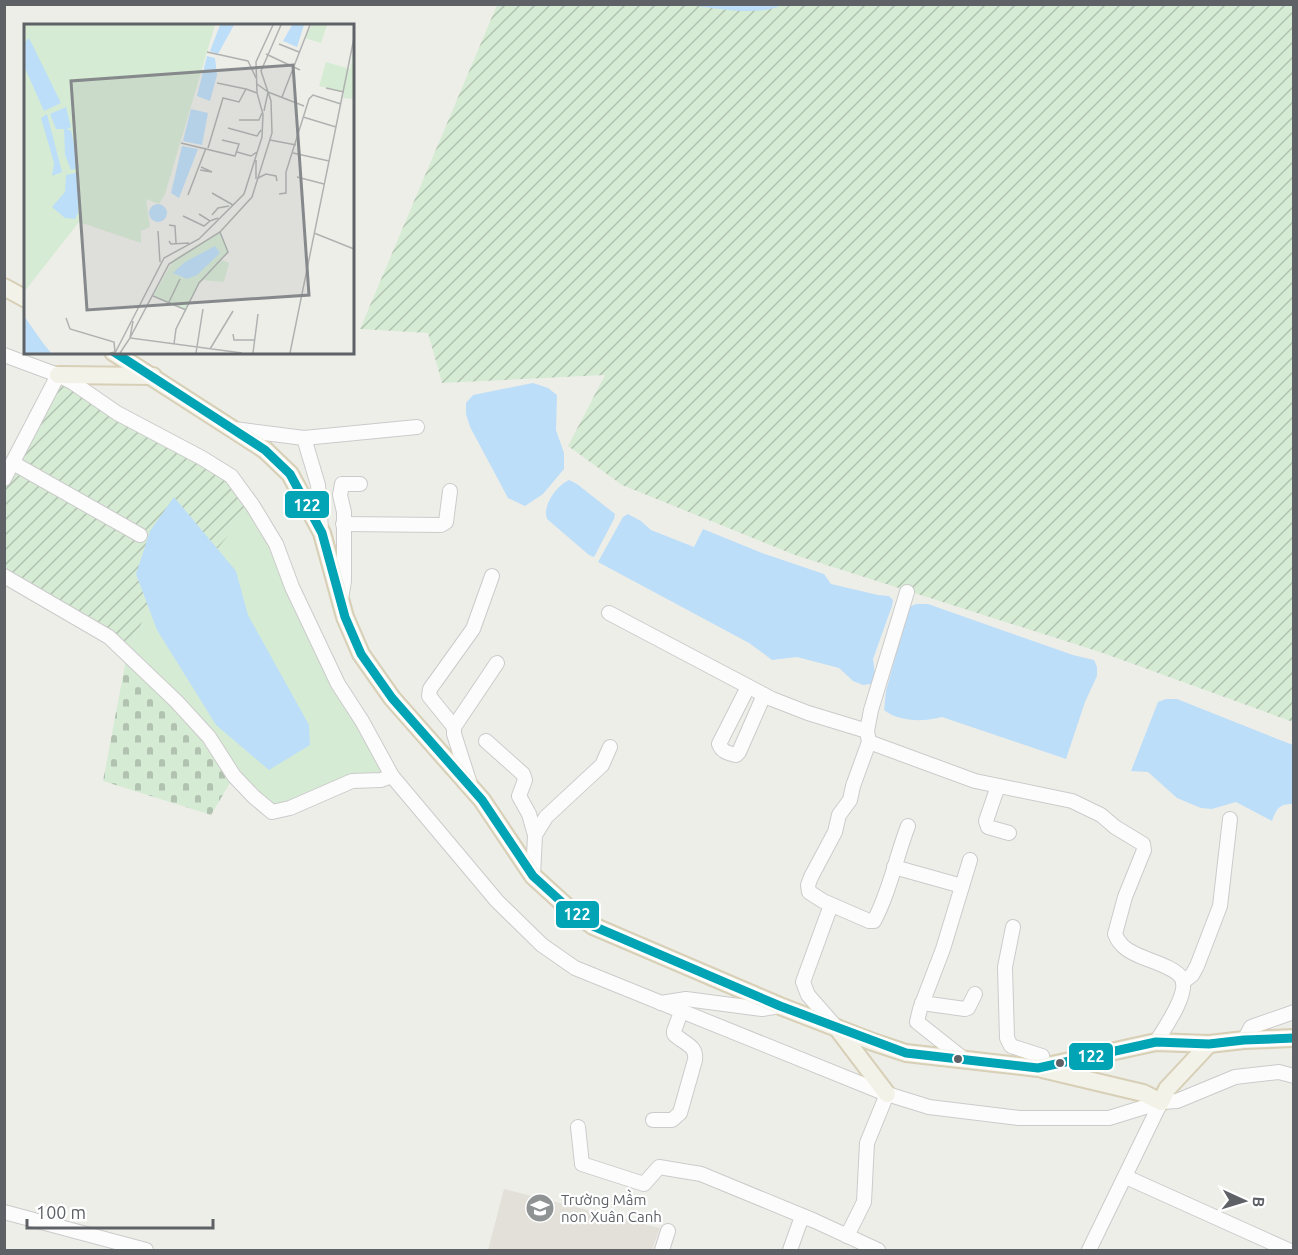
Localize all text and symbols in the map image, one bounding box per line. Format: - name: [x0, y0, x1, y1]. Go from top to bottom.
- inset map: [24, 24, 354, 354]
- line badge: 122: [284, 490, 330, 519]
- text: 122: [293, 496, 321, 514]
- line badge: 122: [555, 900, 600, 929]
- text: 122: [563, 905, 591, 923]
- line badge: 122: [1068, 1042, 1114, 1071]
- text: 122: [1077, 1047, 1105, 1065]
- unlabelled marker: [952, 1053, 964, 1065]
- unlabelled marker: [1054, 1057, 1066, 1069]
- north arrow: [1214, 1171, 1274, 1231]
- place label: Trường Mầm non Xuân Canh: [561, 1189, 662, 1225]
- scale bar: [27, 1192, 213, 1230]
- school or university icon: Trường Mầm non Xuân Canh: [524, 1192, 556, 1224]
- text: B: [1250, 1196, 1268, 1208]
- text: 100 m: [36, 1202, 86, 1222]

